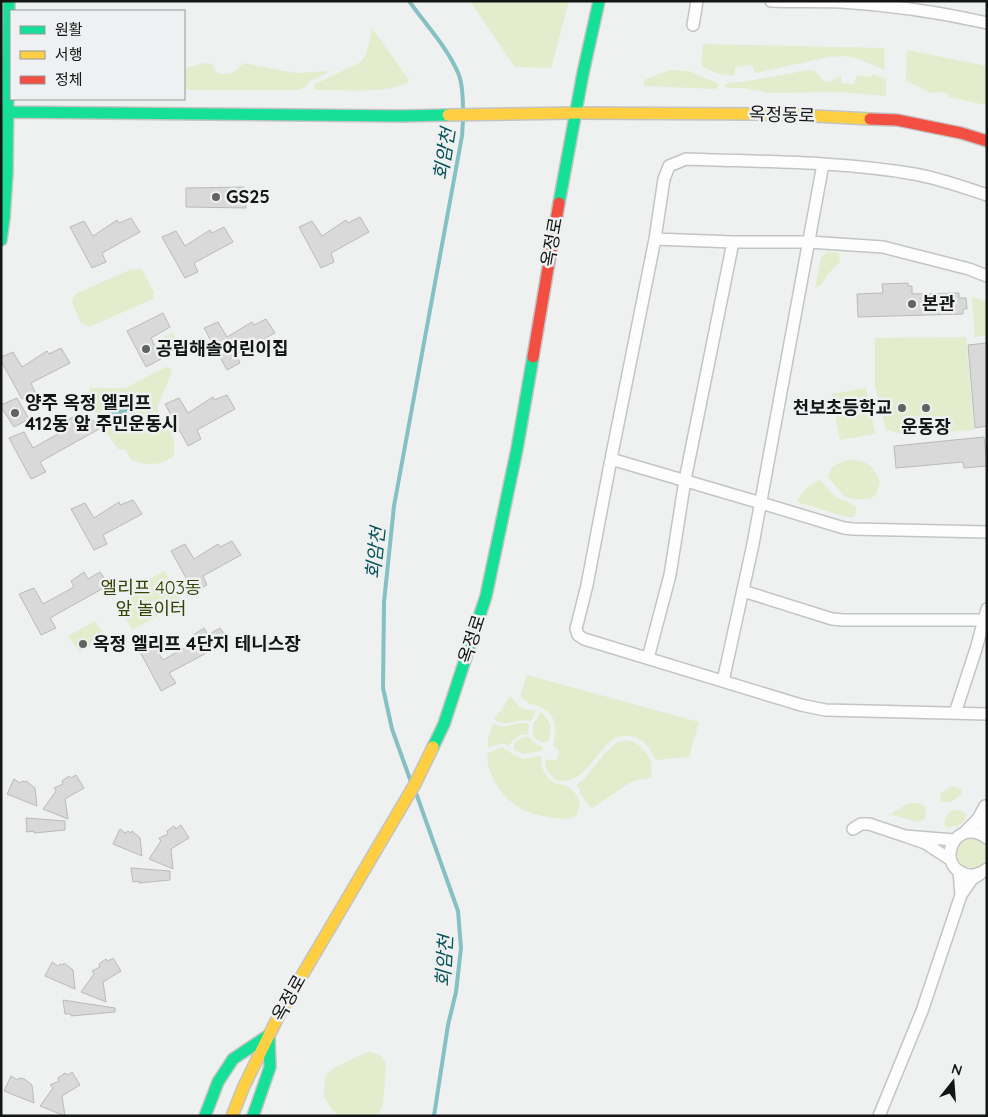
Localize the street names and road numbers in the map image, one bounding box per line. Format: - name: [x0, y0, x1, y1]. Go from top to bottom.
- street label: 옥정동로: [749, 102, 816, 127]
- street label: 옥정로: [536, 215, 567, 268]
- street label: 옥정로: [453, 612, 490, 666]
- street label: 옥정로: [266, 970, 311, 1025]

